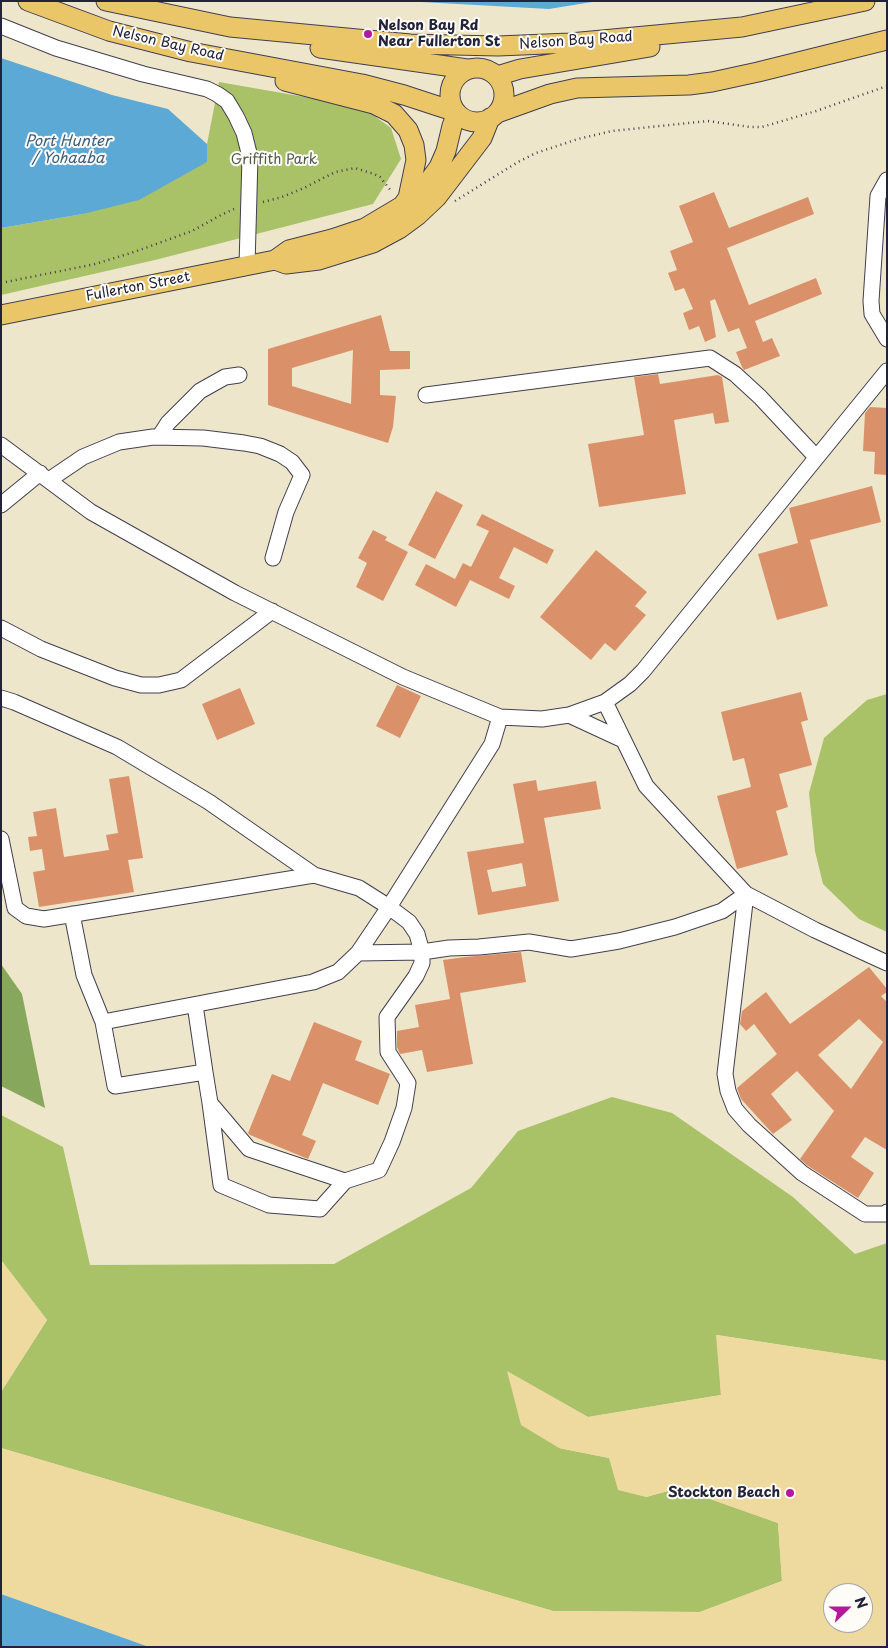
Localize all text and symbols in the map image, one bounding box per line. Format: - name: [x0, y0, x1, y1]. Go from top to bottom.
- place label: Nelson Bay Rd Near Fullerton St: [378, 18, 500, 50]
- street label: Nelson Bay Road: [111, 23, 225, 65]
- marker: Nelson Bay Rd Near Fullerton St: [362, 28, 374, 40]
- street label: Nelson Bay Road: [519, 29, 633, 53]
- water label: Port Hunter / Yohaaba: [25, 133, 111, 168]
- park label: Griffith Park: [231, 152, 317, 168]
- street label: Fullerton Street: [85, 269, 191, 305]
- place label: Stockton Beach: [668, 1485, 780, 1501]
- marker: Stockton Beach: [784, 1487, 796, 1499]
- north arrow: [823, 1583, 873, 1633]
- text: N: [850, 1593, 873, 1612]

